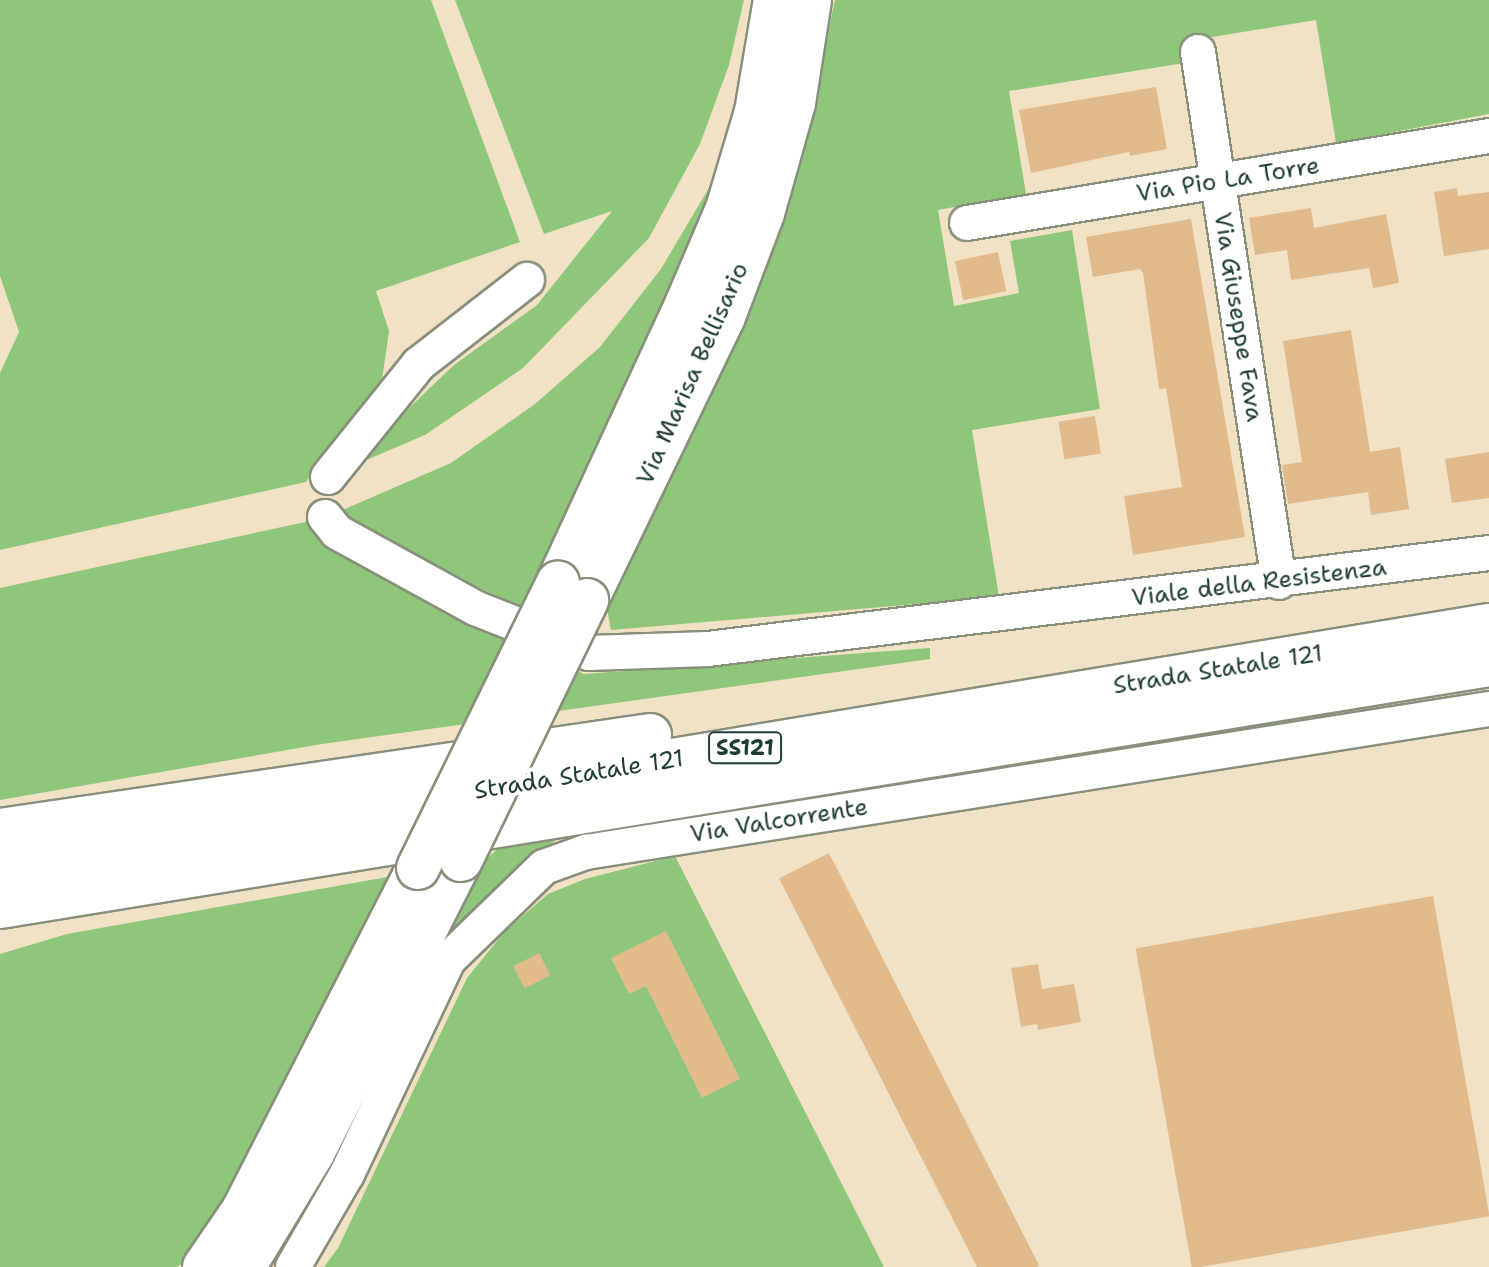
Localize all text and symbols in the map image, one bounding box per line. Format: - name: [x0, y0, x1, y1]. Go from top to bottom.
- street label: Via Pio La Torre: [1134, 151, 1322, 209]
- street label: Via Giuseppe Fava: [1207, 210, 1269, 424]
- street label: Via Marisa Bellisario: [631, 258, 755, 490]
- street label: Viale della Resistenza: [1130, 553, 1388, 613]
- street label: Strada Statale 121: [1111, 639, 1325, 701]
- road number: SS121: [707, 730, 783, 766]
- street label: Strada Statale 121: [472, 744, 686, 806]
- street label: Via Valcorrente: [688, 793, 870, 849]

